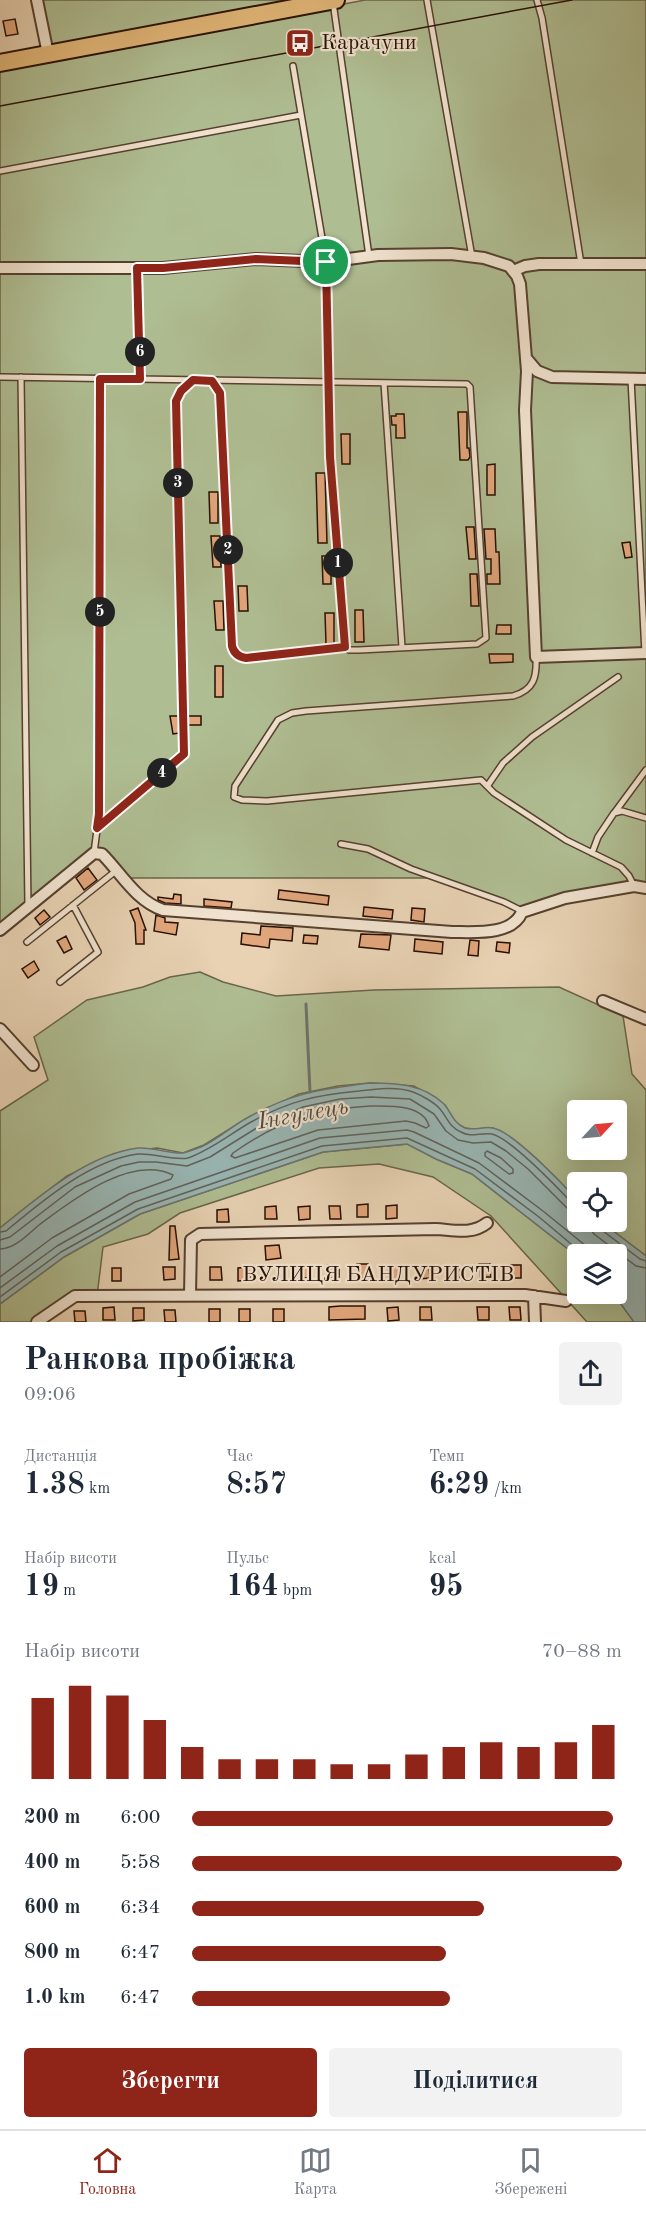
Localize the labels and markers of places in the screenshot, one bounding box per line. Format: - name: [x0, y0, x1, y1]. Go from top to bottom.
- bus stop icon: Карачуни: [284, 27, 316, 59]
- place label: Карачуни: [321, 32, 417, 54]
- pin: [300, 236, 351, 287]
- pin: 6: [125, 337, 155, 367]
- pin: 3: [163, 468, 193, 498]
- pin: 2: [213, 535, 243, 565]
- pin: 1: [323, 548, 353, 578]
- pin: 5: [85, 597, 115, 627]
- pin: 4: [147, 758, 177, 788]

